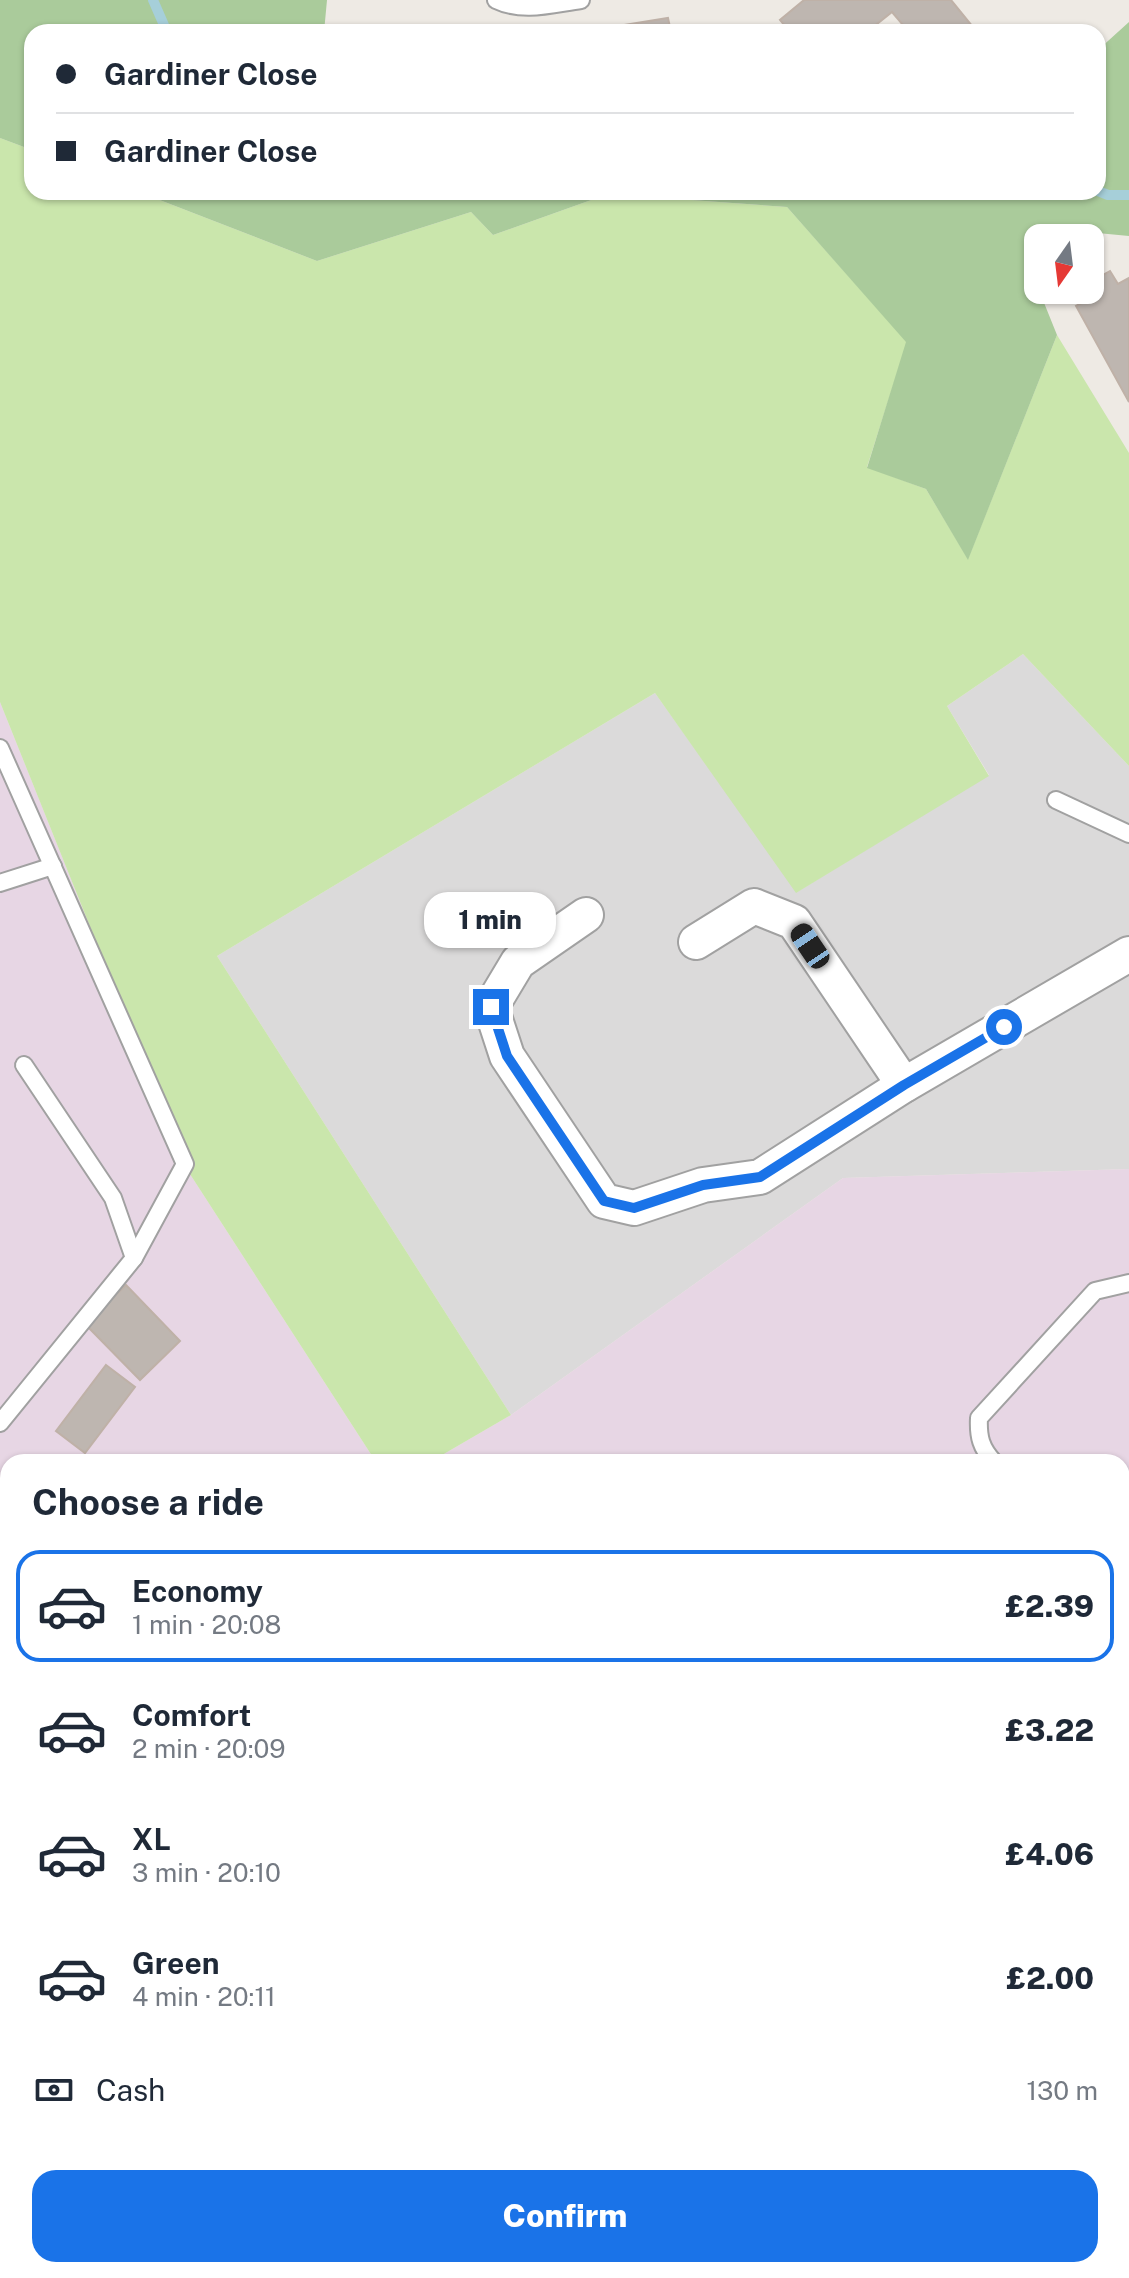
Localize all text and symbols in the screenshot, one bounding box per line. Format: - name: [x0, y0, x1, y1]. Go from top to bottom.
- text: Gardiner Close: [104, 56, 318, 92]
- text: Gardiner Close: [104, 133, 318, 169]
- north arrow: [1024, 224, 1104, 304]
- map controls: [1024, 224, 1104, 304]
- callout: 1 min: [425, 891, 557, 947]
- text: 1 min: [458, 904, 522, 935]
- car: [787, 919, 833, 973]
- route end: [473, 989, 509, 1025]
- route start: [986, 1009, 1022, 1045]
- text: Choose a ride: [32, 1481, 264, 1523]
- icon: car: [36, 1570, 108, 1642]
- text: Economy: [132, 1573, 263, 1609]
- text: £2.39: [1005, 1588, 1094, 1624]
- text: 1 min · 20:08: [132, 1609, 281, 1640]
- icon: car: [36, 1694, 108, 1766]
- text: Comfort: [132, 1697, 251, 1733]
- text: £3.22: [1005, 1712, 1094, 1748]
- text: 2 min · 20:09: [132, 1733, 286, 1764]
- icon: car: [36, 1818, 108, 1890]
- text: XL: [132, 1821, 171, 1857]
- text: £4.06: [1005, 1836, 1094, 1872]
- text: 3 min · 20:10: [132, 1857, 281, 1888]
- icon: car: [36, 1942, 108, 2014]
- text: Green: [132, 1945, 219, 1981]
- text: £2.00: [1006, 1960, 1094, 1996]
- text: 4 min · 20:11: [132, 1981, 276, 2012]
- icon: cash: [32, 2068, 76, 2112]
- text: Cash: [96, 2072, 165, 2108]
- text: 130 m: [1026, 2075, 1098, 2106]
- button: Confirm: [32, 2170, 1098, 2262]

